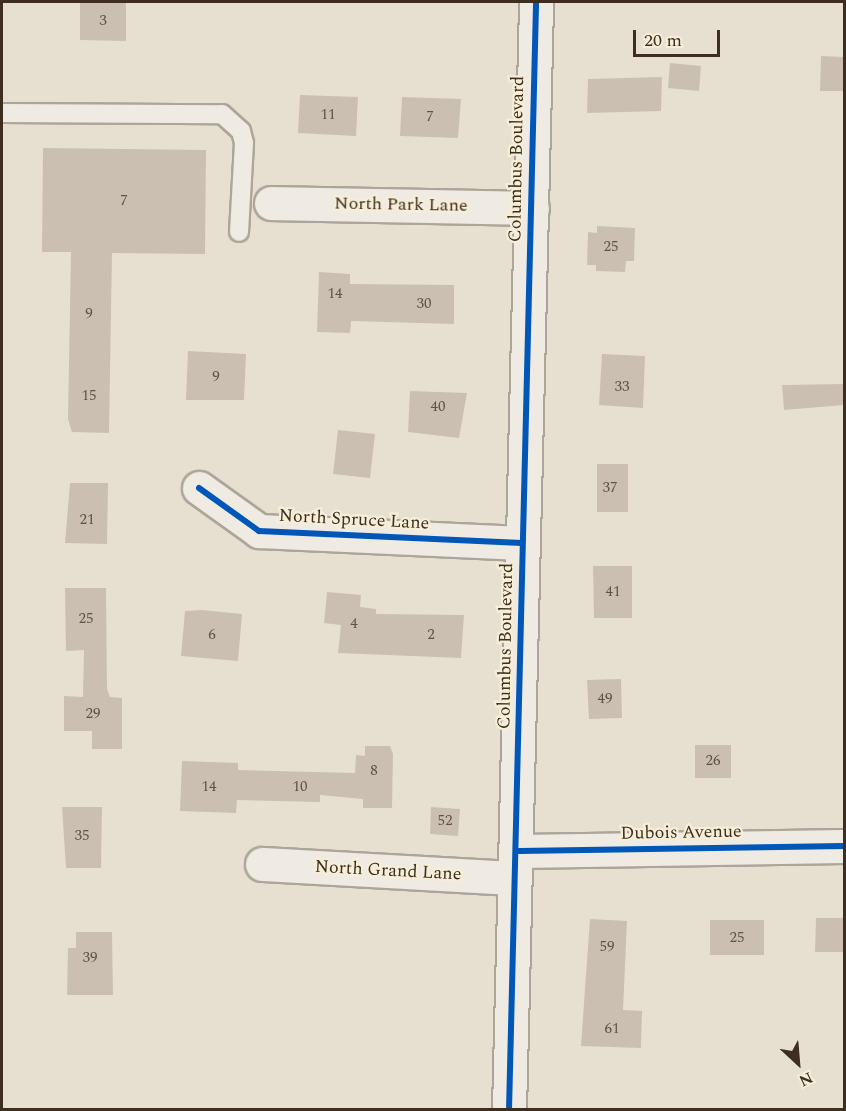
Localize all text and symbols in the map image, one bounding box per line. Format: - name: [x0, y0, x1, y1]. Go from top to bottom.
- house number: 3: [99, 12, 107, 30]
- scale bar: [636, 18, 723, 56]
- text: 20 m: [644, 27, 682, 54]
- street label: Columbus Boulevard: [505, 76, 529, 242]
- house number: 11: [321, 106, 335, 124]
- house number: 7: [426, 108, 434, 126]
- house number: 7: [120, 192, 128, 210]
- street label: North Park Lane: [334, 193, 468, 217]
- house number: 25: [604, 238, 618, 256]
- house number: 14: [328, 285, 342, 303]
- house number: 30: [417, 295, 431, 313]
- house number: 9: [85, 305, 93, 323]
- house number: 9: [212, 368, 220, 386]
- house number: 33: [615, 378, 629, 396]
- house number: 15: [82, 387, 96, 405]
- house number: 40: [431, 398, 445, 416]
- house number: 37: [603, 479, 617, 497]
- street label: North Spruce Lane: [278, 505, 430, 535]
- house number: 21: [80, 511, 94, 529]
- street label: Columbus Boulevard: [494, 563, 518, 729]
- house number: 41: [606, 583, 620, 601]
- house number: 25: [79, 610, 93, 628]
- house number: 4: [350, 615, 358, 633]
- house number: 6: [208, 626, 216, 644]
- house number: 2: [427, 626, 435, 644]
- house number: 49: [598, 690, 612, 708]
- house number: 29: [86, 705, 100, 723]
- house number: 26: [706, 752, 720, 770]
- house number: 8: [370, 762, 378, 780]
- house number: 14: [202, 778, 216, 796]
- house number: 10: [293, 778, 307, 796]
- house number: 52: [438, 812, 452, 830]
- street label: Dubois Avenue: [620, 821, 742, 845]
- house number: 35: [75, 827, 89, 845]
- street label: North Grand Lane: [314, 856, 462, 886]
- house number: 25: [730, 929, 744, 947]
- house number: 59: [600, 938, 614, 956]
- house number: 39: [83, 949, 97, 967]
- house number: 61: [605, 1020, 619, 1038]
- north arrow: [768, 1033, 828, 1093]
- text: N: [795, 1066, 817, 1093]

